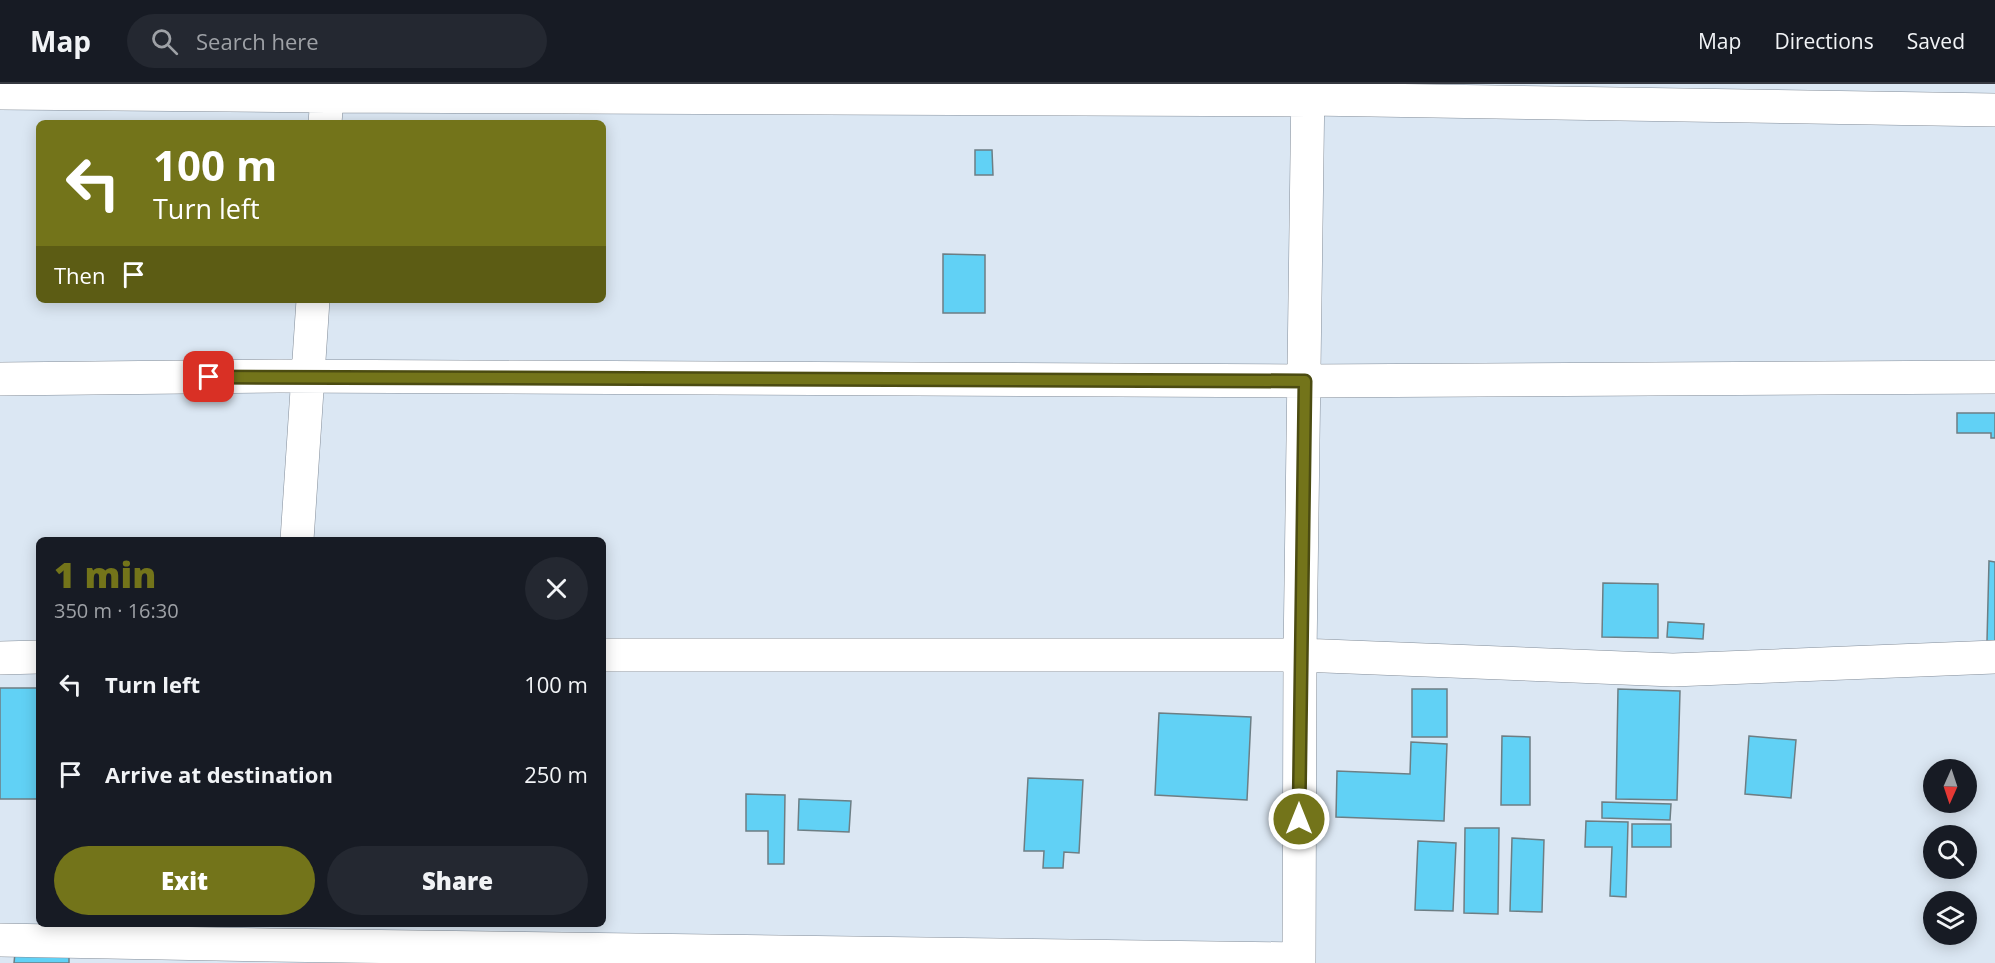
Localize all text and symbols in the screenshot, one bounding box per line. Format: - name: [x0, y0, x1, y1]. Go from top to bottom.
- search box: [127, 14, 547, 68]
- text: Map: [30, 22, 91, 60]
- icon: search: [148, 25, 181, 58]
- text: Search here: [196, 26, 319, 56]
- text: Map: [1698, 27, 1741, 55]
- text: Directions: [1774, 27, 1874, 55]
- text: Saved: [1907, 27, 1965, 55]
- text: 100 m: [153, 136, 277, 193]
- icon: left: [54, 144, 132, 222]
- text: Turn left: [153, 190, 260, 227]
- icon: arrive: [117, 258, 150, 291]
- text: Then: [54, 260, 105, 290]
- pin: [183, 351, 234, 402]
- icon: arrive: [192, 360, 225, 393]
- text: 1 min: [54, 550, 156, 599]
- button: close: [525, 557, 588, 620]
- text: 350 m · 16:30: [54, 597, 179, 624]
- icon: left: [54, 668, 87, 701]
- text: Turn left: [105, 669, 200, 699]
- text: 100 m: [524, 669, 588, 699]
- icon: arrive: [54, 758, 87, 791]
- text: Arrive at destination: [105, 759, 333, 789]
- text: 250 m: [524, 759, 588, 789]
- north arrow: [1923, 759, 1977, 813]
- map controls: [1923, 759, 1977, 945]
- position arrow: [1267, 787, 1331, 851]
- button: search: [1923, 825, 1977, 879]
- button: Exit: [54, 846, 315, 915]
- button: Share: [327, 846, 588, 915]
- button: layers: [1923, 891, 1977, 945]

